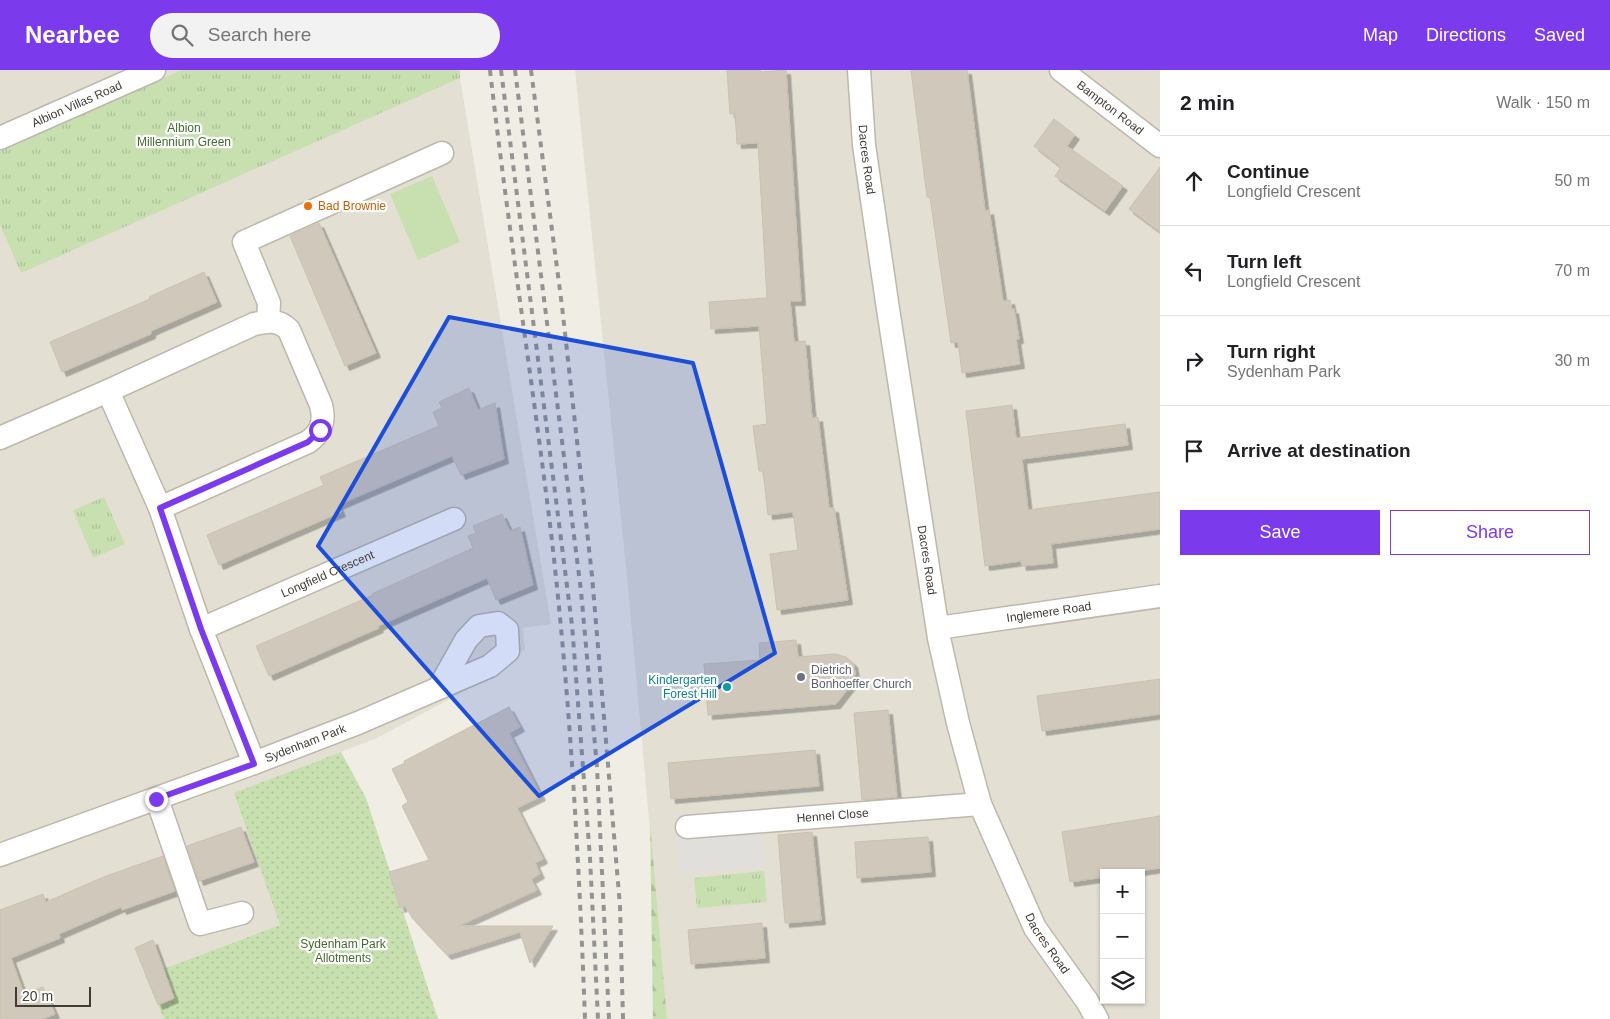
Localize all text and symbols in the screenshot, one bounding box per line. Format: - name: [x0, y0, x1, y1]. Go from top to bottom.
- search box: [150, 13, 500, 58]
- text: Nearbee: [25, 21, 120, 48]
- icon: search: [168, 21, 196, 49]
- text: Search here: [208, 24, 311, 45]
- text: Map: [1363, 25, 1398, 45]
- text: Directions: [1426, 25, 1506, 45]
- text: Saved: [1534, 25, 1585, 45]
- street label: Albion Villas Road: [29, 78, 124, 130]
- street label: Bampton Road: [1074, 78, 1146, 138]
- text: 2 min: [1180, 91, 1235, 114]
- text: Walk · 150 m: [1496, 94, 1590, 111]
- park label: Albion Millennium Green: [137, 121, 231, 149]
- street label: Dacres Road: [856, 124, 878, 195]
- text: Continue: [1227, 161, 1309, 182]
- icon: ahead: [1180, 167, 1208, 195]
- text: 50 m: [1554, 172, 1590, 189]
- text: Longfield Crescent: [1227, 183, 1360, 200]
- place label: Bad Brownie: [318, 199, 386, 213]
- marker: Bad Brownie: [302, 200, 314, 212]
- text: Turn left: [1227, 251, 1302, 272]
- icon: left: [1180, 257, 1208, 285]
- text: 70 m: [1554, 262, 1590, 279]
- text: Longfield Crescent: [1227, 273, 1360, 290]
- text: Turn right: [1227, 341, 1315, 362]
- icon: right: [1180, 347, 1208, 375]
- text: 30 m: [1554, 352, 1590, 369]
- text: Sydenham Park: [1227, 363, 1341, 380]
- route start: [309, 419, 332, 442]
- icon: arrive: [1180, 437, 1208, 465]
- text: Arrive at destination: [1227, 440, 1411, 461]
- button: Save: [1180, 510, 1380, 555]
- button: Share: [1390, 510, 1590, 555]
- street label: Dacres Road: [915, 524, 939, 596]
- street label: Longfield Crescent: [279, 547, 377, 600]
- street label: Inglemere Road: [1006, 599, 1092, 625]
- place label: Dietrich Bonhoeffer Church: [811, 663, 912, 691]
- marker: Dietrich Bonhoeffer Church: [795, 671, 807, 683]
- place label: Kindergarten Forest Hill: [648, 673, 717, 701]
- marker: Kindergarten Forest Hill: [721, 681, 733, 693]
- street label: Sydenham Park: [263, 721, 349, 765]
- route end: [145, 788, 168, 811]
- street label: Hennel Close: [796, 806, 869, 825]
- map controls: [1100, 869, 1145, 1004]
- button: +: [1100, 869, 1145, 914]
- street label: Dacres Road: [1022, 911, 1072, 976]
- button: −: [1100, 914, 1145, 959]
- park label: Sydenham Park Allotments: [300, 937, 387, 965]
- button: layers: [1100, 959, 1145, 1004]
- scale bar: [15, 984, 91, 1007]
- text: 20 m: [22, 988, 53, 1004]

